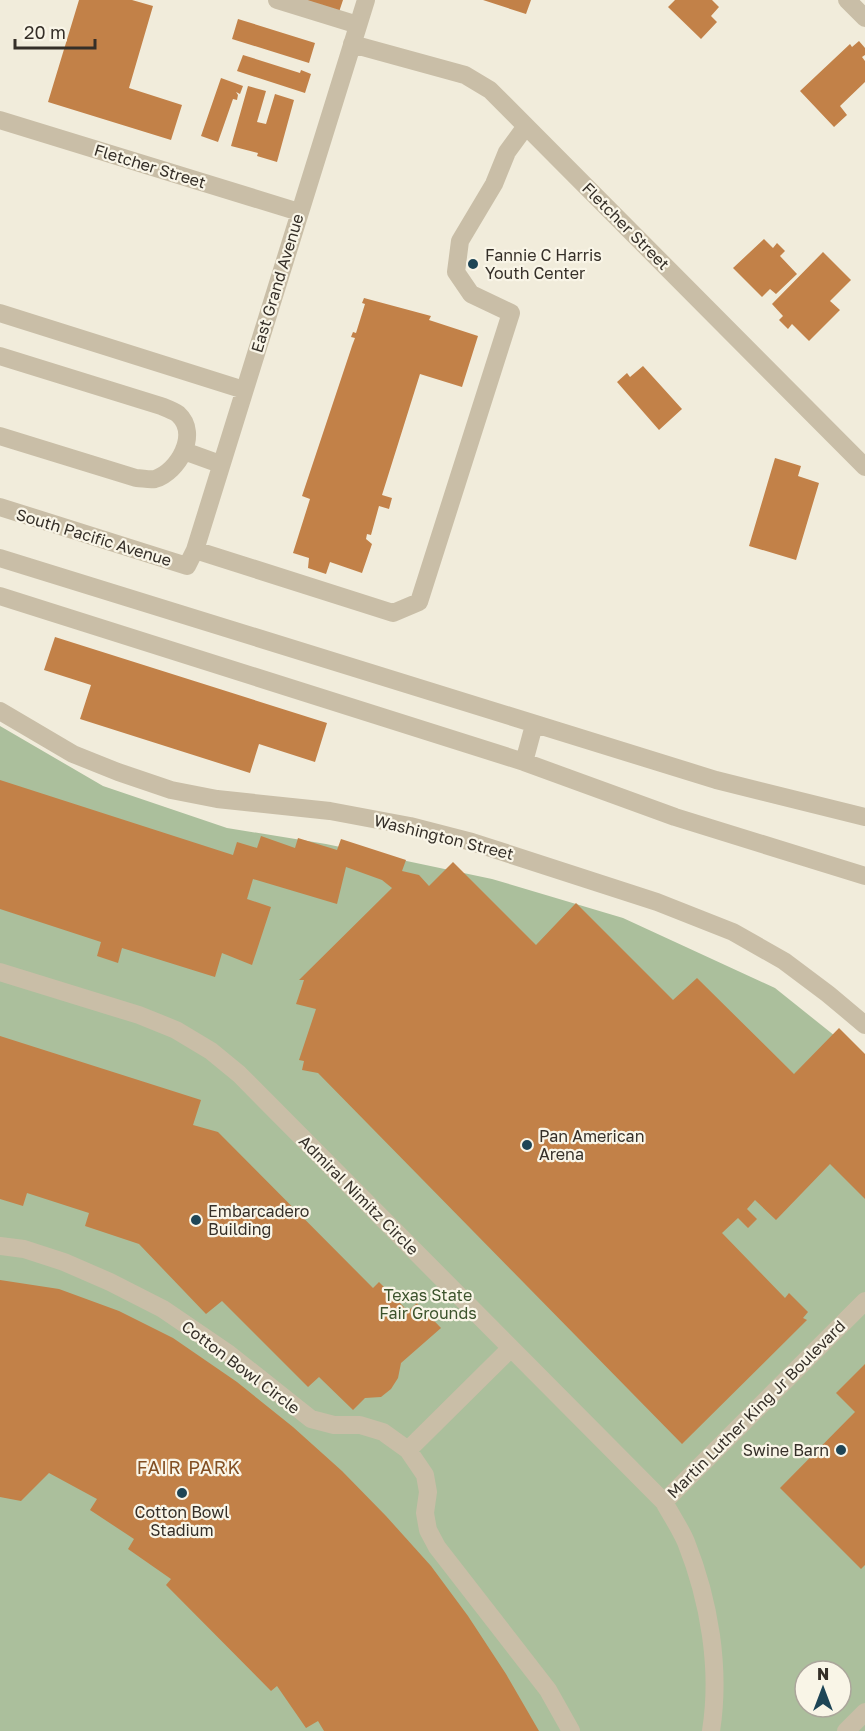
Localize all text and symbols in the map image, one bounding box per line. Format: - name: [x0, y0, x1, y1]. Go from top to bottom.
- scale bar: [15, 12, 94, 50]
- text: 20 m: [24, 21, 66, 43]
- street label: Fletcher Street: [92, 140, 208, 192]
- street label: Fletcher Street: [578, 178, 674, 274]
- street label: East Grand Avenue: [246, 211, 308, 355]
- place label: Fannie C Harris Youth Center: [485, 245, 602, 283]
- marker: Fannie C Harris Youth Center: [466, 257, 480, 271]
- street label: South Pacific Avenue: [14, 504, 174, 570]
- street label: Washington Street: [372, 810, 516, 864]
- place label: Pan American Arena: [539, 1126, 645, 1164]
- street label: Admiral Nimitz Circle: [295, 1131, 423, 1259]
- marker: Pan American Arena: [520, 1138, 534, 1152]
- place label: Embarcadero Building: [208, 1201, 309, 1239]
- marker: Embarcadero Building: [189, 1213, 203, 1227]
- park label: Texas State Fair Grounds: [379, 1285, 477, 1323]
- street label: Cotton Bowl Circle: [178, 1316, 304, 1418]
- street label: Martin Luther King Jr Boulevard: [663, 1316, 849, 1502]
- place label: Swine Barn: [743, 1440, 829, 1460]
- marker: Swine Barn: [834, 1443, 848, 1457]
- district label: FAIR PARK: [137, 1456, 241, 1478]
- marker: Cotton Bowl Stadium: [175, 1486, 189, 1500]
- place label: Cotton Bowl Stadium: [135, 1502, 229, 1540]
- north arrow: [793, 1659, 853, 1719]
- text: N: [817, 1664, 829, 1684]

